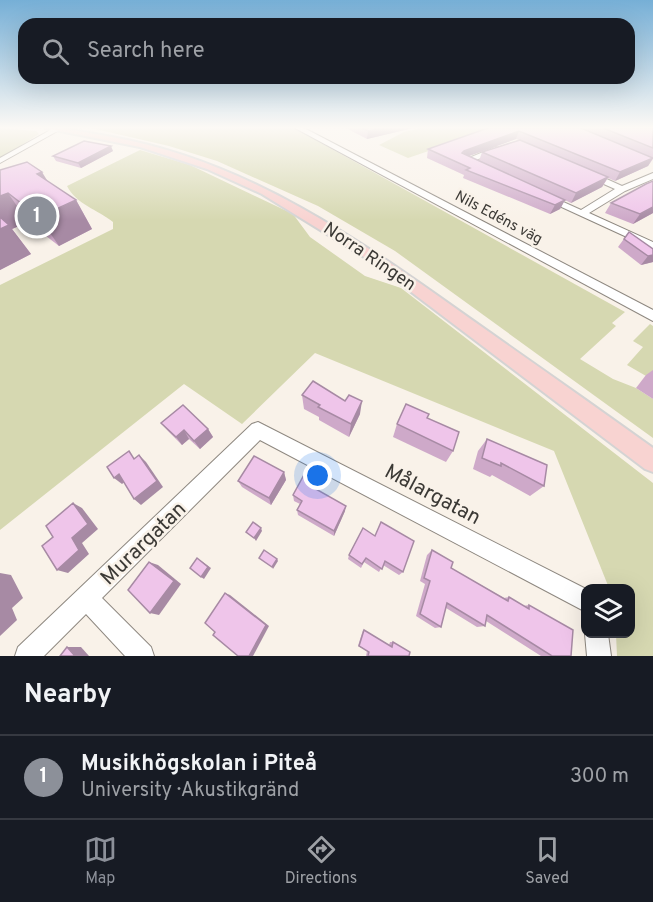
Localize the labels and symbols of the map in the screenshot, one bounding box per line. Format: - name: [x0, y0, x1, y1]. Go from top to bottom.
- street label: Nils Edéns väg: [451, 187, 545, 249]
- pin: 1: [18, 194, 57, 238]
- street label: Norra Ringen: [318, 218, 420, 297]
- street label: Målargatan: [379, 459, 485, 532]
- your location: [303, 461, 332, 490]
- street label: Murargatan: [95, 496, 193, 592]

